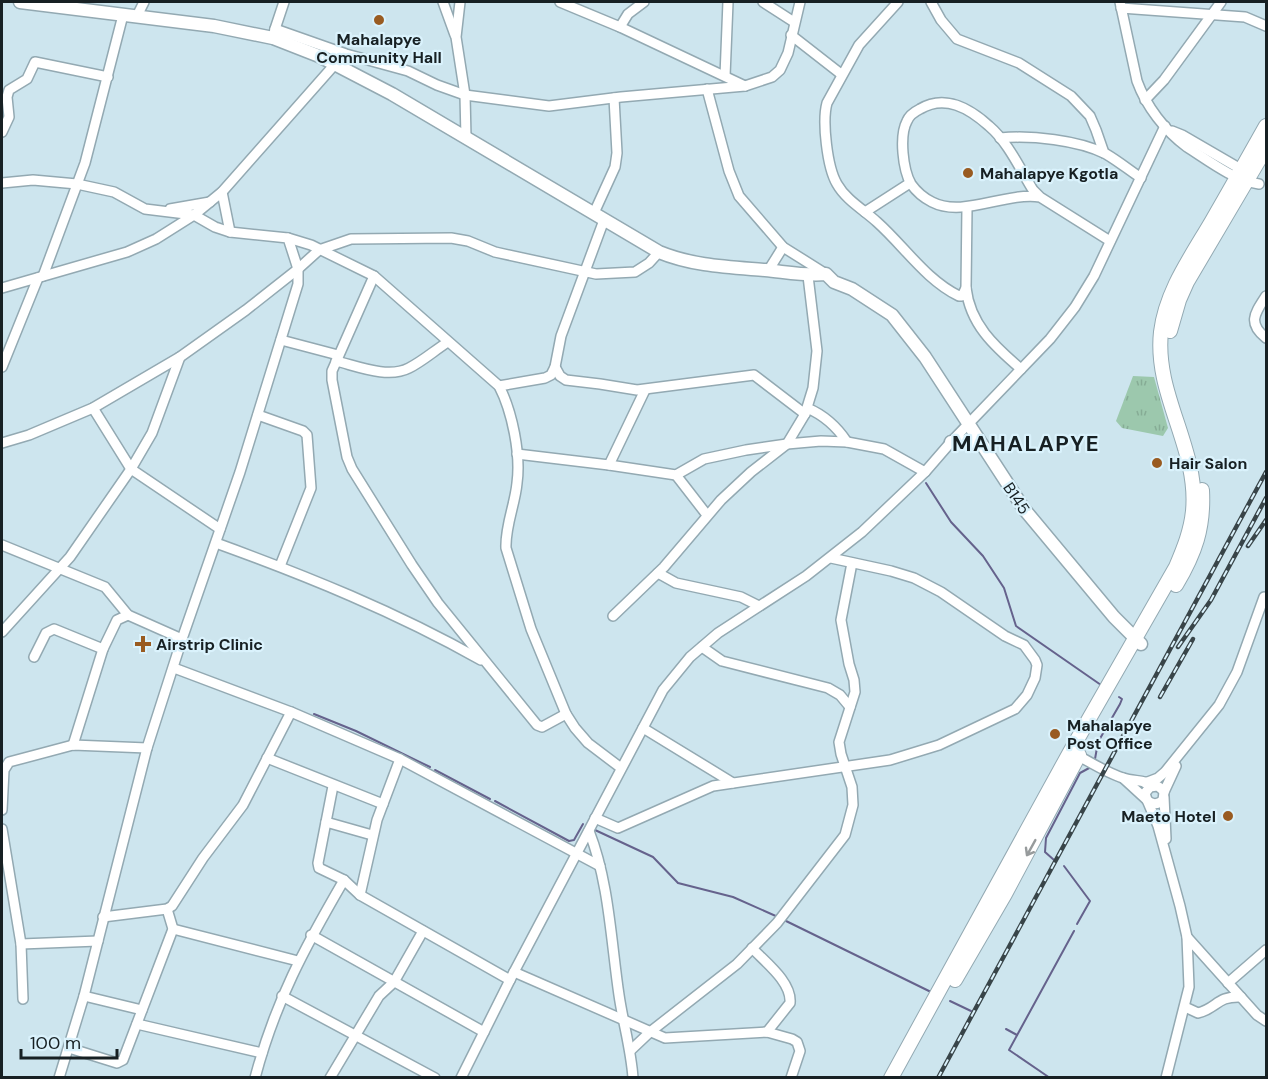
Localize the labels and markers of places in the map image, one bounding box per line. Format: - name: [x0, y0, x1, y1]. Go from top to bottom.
- marker: Mahalapye Community Hall: [372, 13, 386, 27]
- place label: Mahalapye Community Hall: [316, 29, 442, 68]
- place label: Mahalapye Kgotla: [980, 163, 1118, 184]
- marker: Mahalapye Kgotla: [961, 166, 975, 180]
- place label: Hair Salon: [1169, 453, 1247, 474]
- marker: Hair Salon: [1150, 456, 1164, 470]
- place label: Airstrip Clinic: [156, 634, 263, 655]
- marker: Airstrip Clinic: [134, 635, 152, 653]
- place label: Mahalapye Post Office: [1067, 715, 1153, 754]
- marker: Mahalapye Post Office: [1048, 727, 1062, 741]
- place label: Maeto Hotel: [1121, 806, 1216, 827]
- marker: Maeto Hotel: [1221, 809, 1235, 823]

